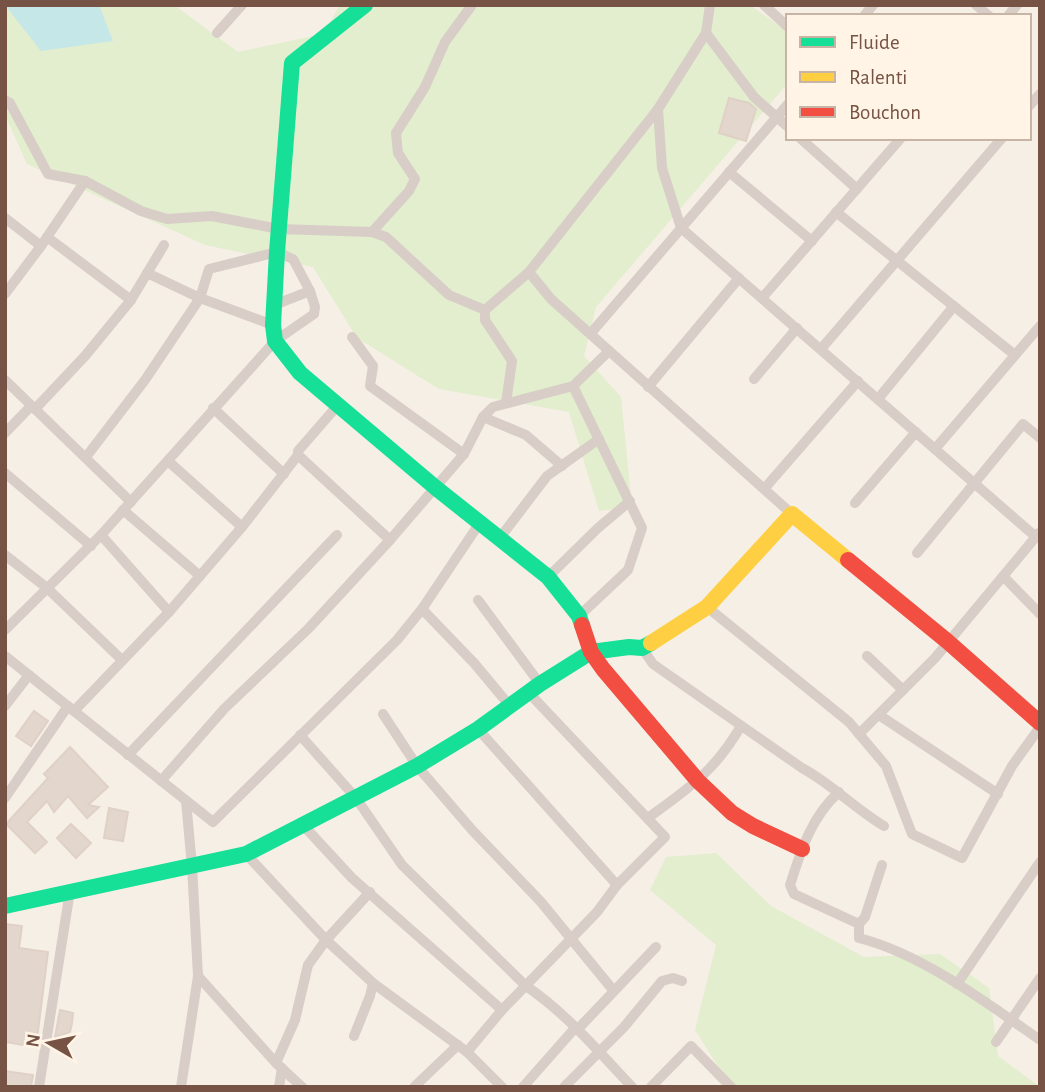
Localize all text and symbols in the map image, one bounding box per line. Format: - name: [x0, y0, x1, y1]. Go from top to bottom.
- legend: [786, 14, 1031, 140]
- text: Fluide: [849, 32, 900, 53]
- text: Ralenti: [849, 67, 907, 88]
- text: Bouchon: [849, 102, 921, 123]
- north arrow: [14, 1008, 84, 1078]
- text: N: [23, 1033, 44, 1049]

